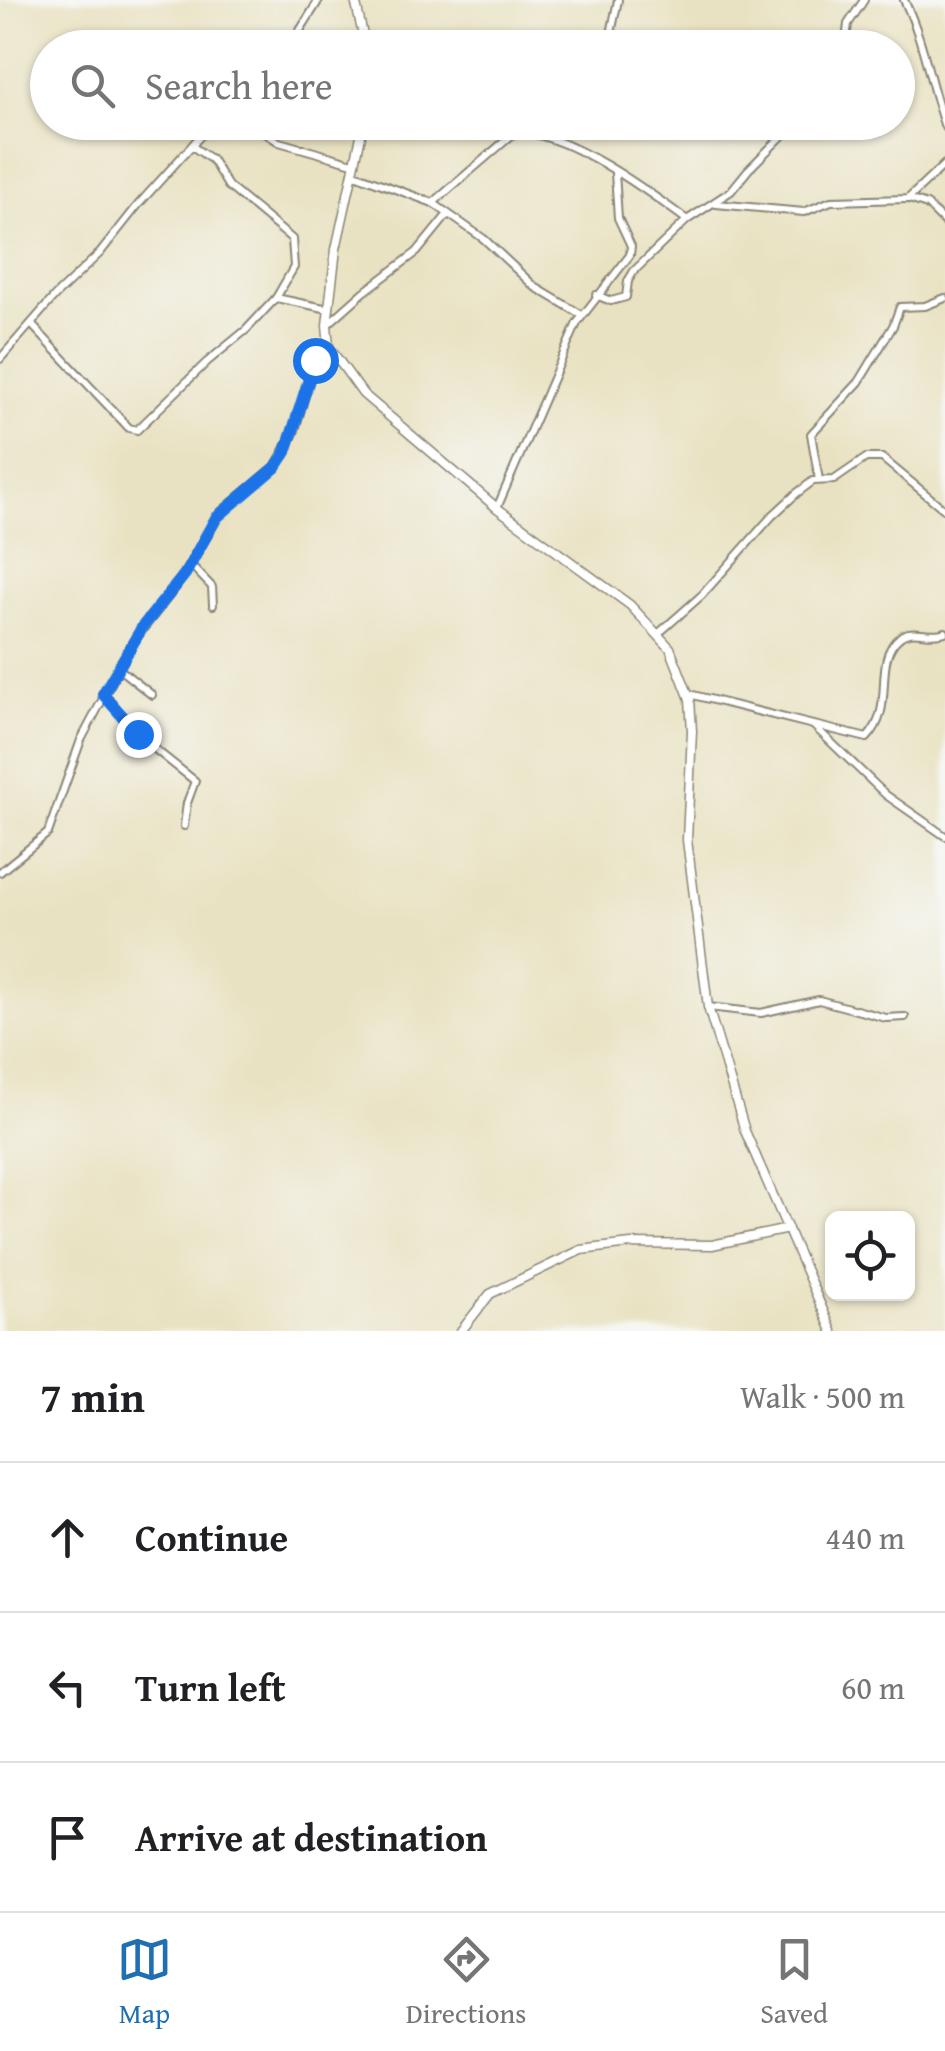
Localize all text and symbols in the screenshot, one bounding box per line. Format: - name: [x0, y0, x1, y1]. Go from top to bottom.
- search box: [30, 30, 915, 140]
- text: Search here: [145, 57, 333, 113]
- icon: search: [65, 58, 120, 113]
- route start: [293, 338, 339, 384]
- route end: [116, 712, 162, 758]
- map controls: [825, 1211, 915, 1301]
- button: locate: [825, 1211, 915, 1301]
- text: 7 min: [40, 1366, 145, 1427]
- text: Walk · 500 m: [740, 1373, 905, 1420]
- text: Continue: [135, 1509, 288, 1565]
- icon: ahead: [40, 1510, 95, 1565]
- text: 440 m: [826, 1514, 905, 1561]
- text: Turn left: [135, 1659, 286, 1715]
- icon: left: [40, 1660, 95, 1715]
- text: 60 m: [841, 1664, 905, 1711]
- text: Arrive at destination: [135, 1809, 488, 1865]
- icon: arrive: [40, 1810, 95, 1865]
- tab: Map: [117, 1932, 172, 2033]
- tab: Directions: [406, 1932, 526, 2033]
- tab: Saved: [760, 1932, 828, 2033]

